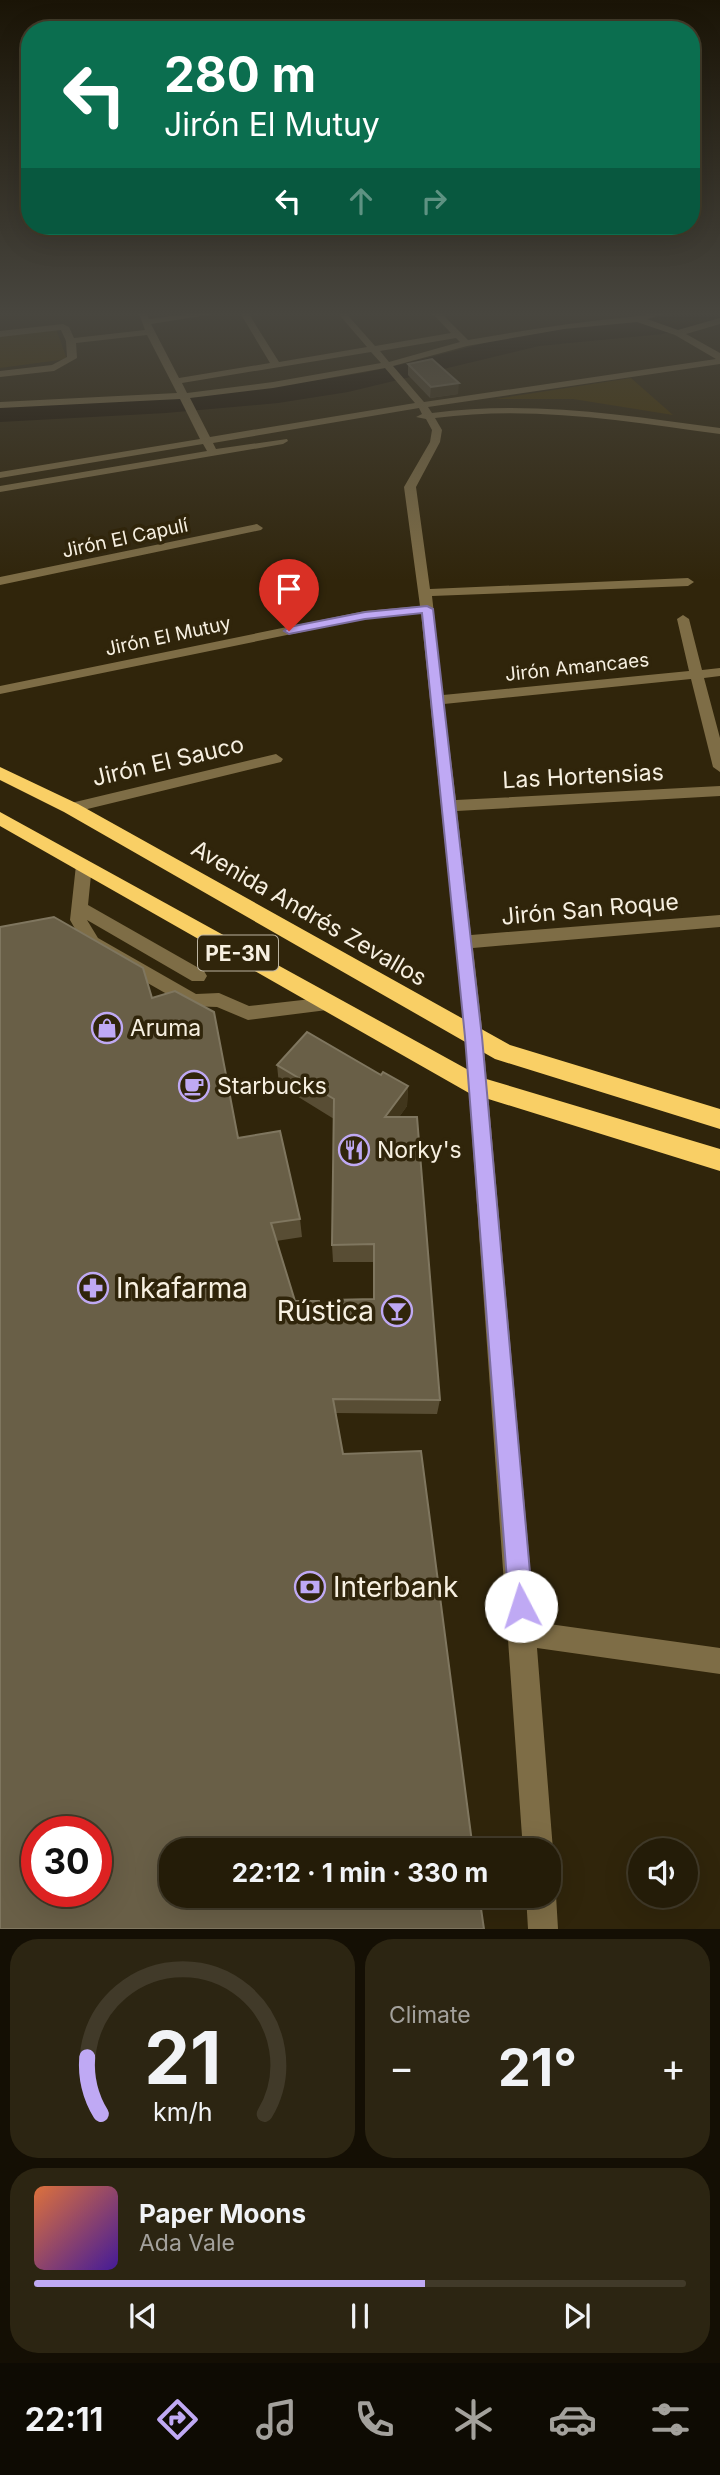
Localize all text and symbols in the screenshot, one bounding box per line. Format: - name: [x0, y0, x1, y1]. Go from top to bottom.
- text: 280 m: [164, 45, 316, 104]
- icon: left: [49, 49, 140, 140]
- text: Jirón El Mutuy: [164, 105, 380, 144]
- icon: left: [269, 182, 307, 220]
- icon: ahead: [342, 182, 380, 220]
- icon: right: [415, 182, 453, 220]
- street label: Jirón El Capulí: [60, 513, 190, 563]
- pin: [259, 559, 319, 631]
- icon: arrive: [270, 570, 308, 608]
- street label: Jirón El Mutuy: [103, 611, 233, 661]
- street label: Jirón Amancaes: [504, 648, 650, 686]
- street label: Jirón El Sauco: [89, 730, 247, 792]
- street label: Las Hortensias: [502, 758, 664, 794]
- street label: Avenida Andrés Zevallos: [186, 834, 432, 992]
- street label: Jirón San Roque: [500, 887, 680, 931]
- road number: PE-3N: [198, 936, 278, 970]
- shop icon: Aruma: [90, 1011, 124, 1045]
- place label: Aruma: [130, 1014, 201, 1042]
- cafe icon: Starbucks: [177, 1069, 211, 1103]
- place label: Starbucks: [217, 1072, 327, 1100]
- restaurant icon: Norky's: [337, 1133, 371, 1167]
- place label: Norky's: [377, 1136, 462, 1164]
- pharmacy icon: Inkafarma: [76, 1271, 110, 1305]
- place label: Inkafarma: [116, 1271, 248, 1305]
- place label: Rústica: [277, 1294, 374, 1328]
- bar icon: Rústica: [380, 1294, 414, 1328]
- position arrow: [484, 1569, 558, 1643]
- bank icon: Interbank: [293, 1570, 327, 1604]
- place label: Interbank: [333, 1570, 458, 1604]
- speed limit sign: 30: [21, 1816, 112, 1907]
- map controls: [628, 1838, 698, 1908]
- button: sound: [628, 1838, 698, 1908]
- text: 22:12 · 1 min · 330 m: [232, 1857, 488, 1888]
- text: Climate: [389, 2001, 471, 2029]
- text: 21: [144, 2014, 221, 2103]
- text: 21°: [498, 2036, 577, 2099]
- text: −: [389, 2044, 414, 2090]
- text: +: [661, 2044, 686, 2090]
- text: km/h: [153, 2097, 212, 2127]
- text: Paper Moons: [139, 2198, 306, 2229]
- text: Ada Vale: [139, 2229, 235, 2257]
- icon: previous: [124, 2297, 162, 2335]
- icon: pause: [341, 2297, 379, 2335]
- icon: next: [558, 2297, 596, 2335]
- icon: directions: [153, 2395, 202, 2444]
- icon: music: [252, 2395, 301, 2444]
- icon: phone: [350, 2395, 399, 2444]
- icon: climate: [449, 2395, 498, 2444]
- icon: car: [548, 2395, 597, 2444]
- icon: filters: [646, 2395, 695, 2444]
- text: 22:11: [25, 2400, 103, 2439]

